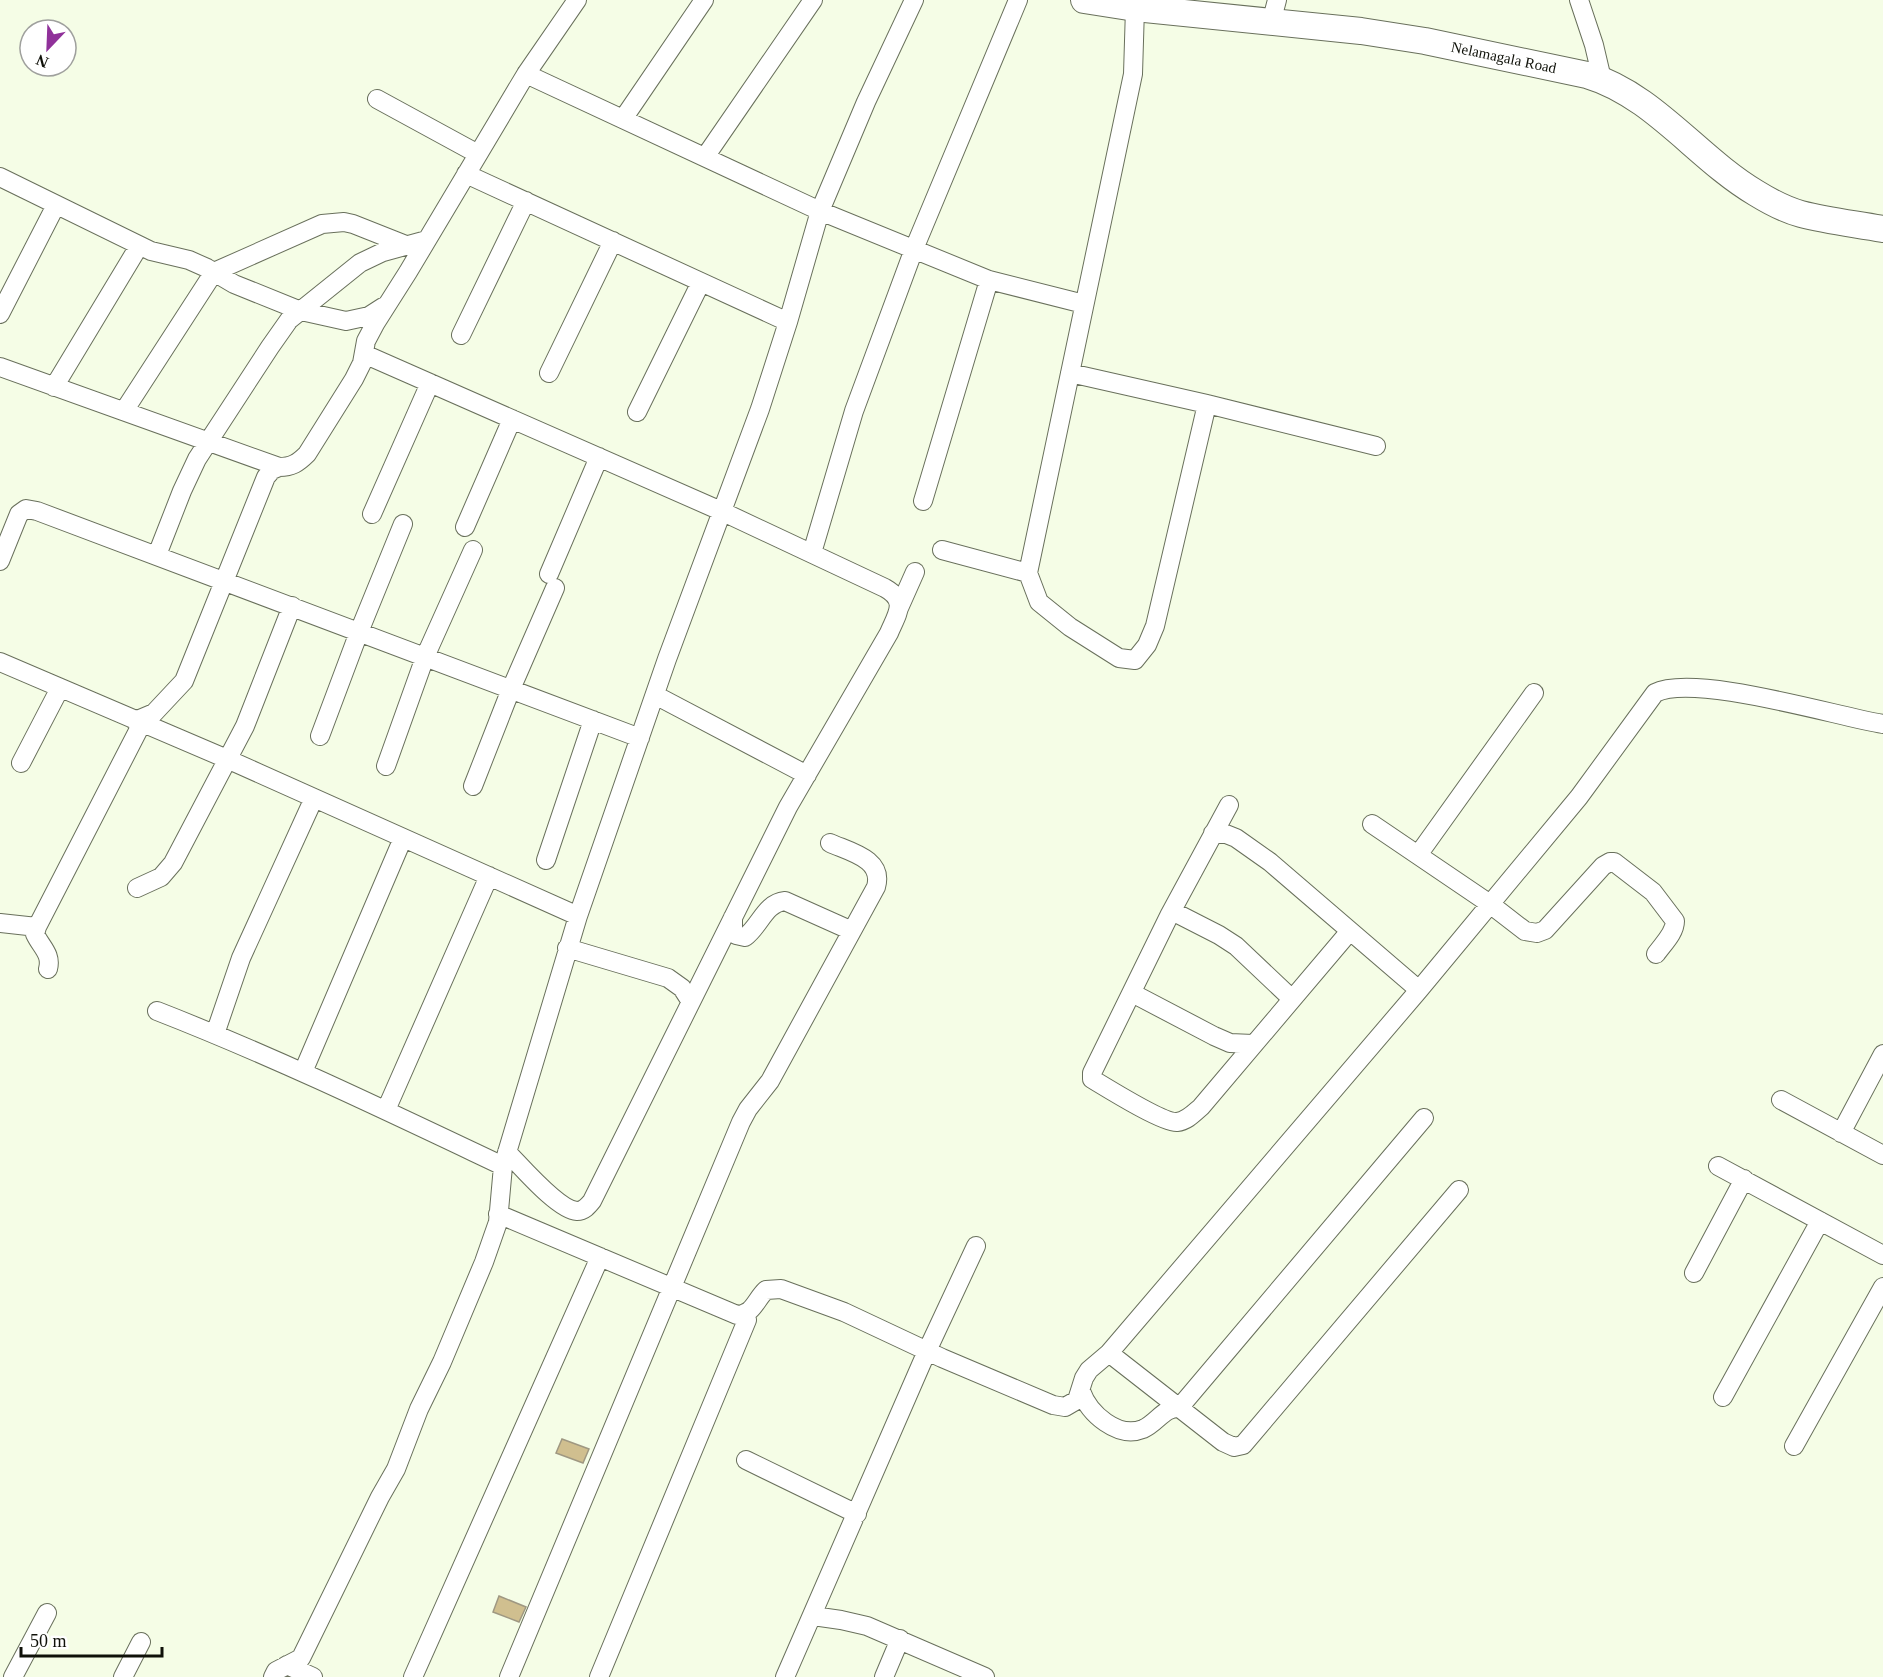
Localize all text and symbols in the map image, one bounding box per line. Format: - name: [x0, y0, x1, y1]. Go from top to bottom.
- north arrow: [18, 18, 78, 78]
- street label: Nelamagala Road: [1450, 39, 1558, 76]
- text: N: [33, 51, 51, 71]
- scale bar: [21, 1620, 162, 1658]
- text: 50 m: [30, 1631, 67, 1651]

